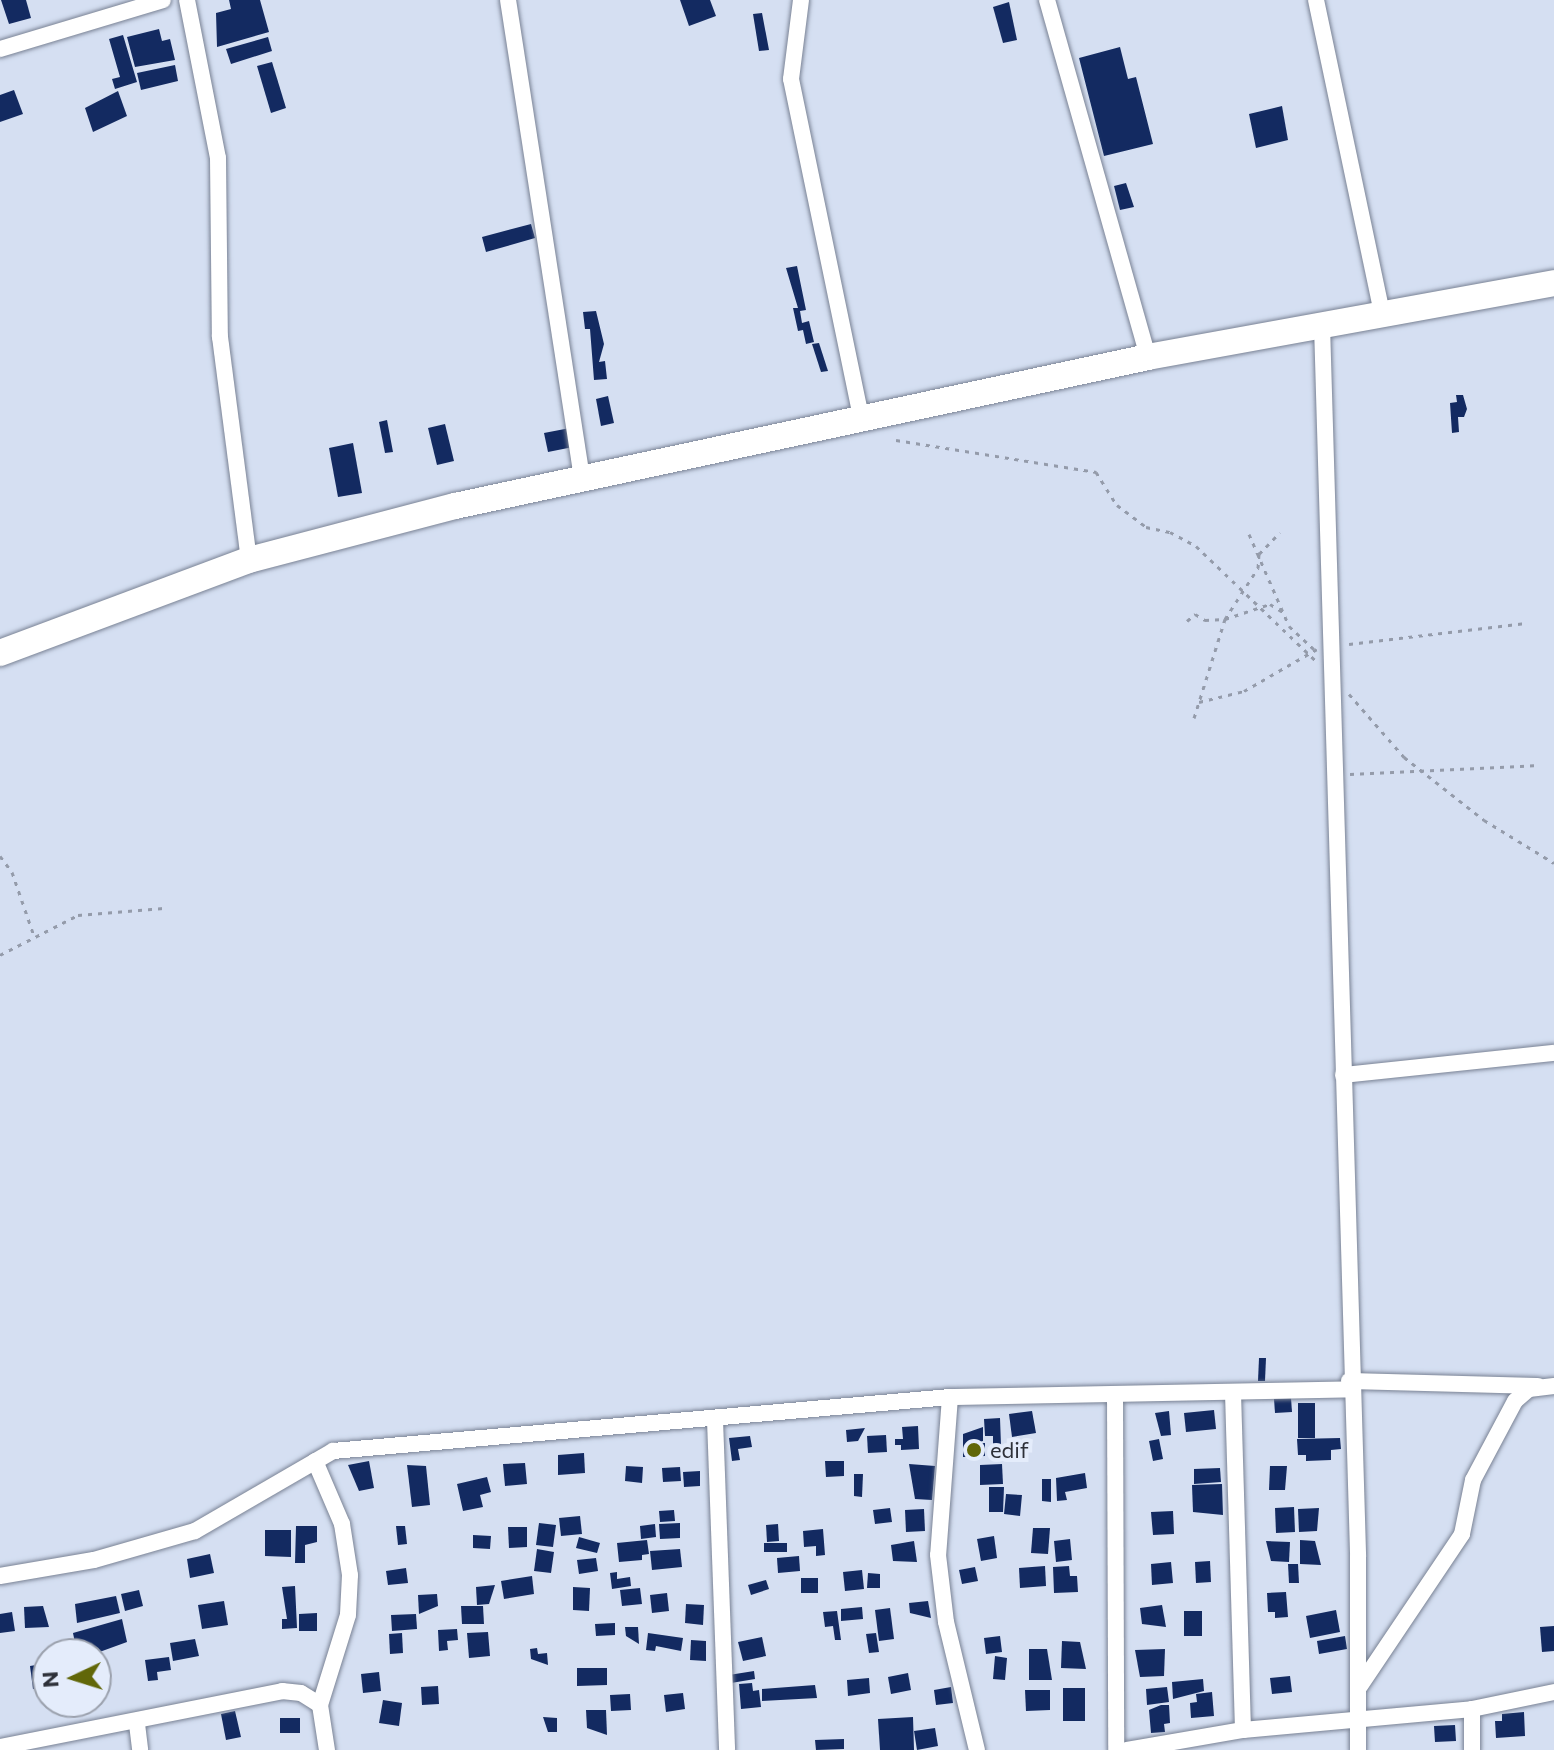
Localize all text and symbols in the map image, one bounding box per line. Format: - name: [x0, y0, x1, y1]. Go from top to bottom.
- place label: edif: [990, 1437, 1029, 1463]
- marker: edif: [965, 1441, 983, 1459]
- north arrow: [32, 1638, 112, 1718]
- text: N: [36, 1670, 64, 1689]

